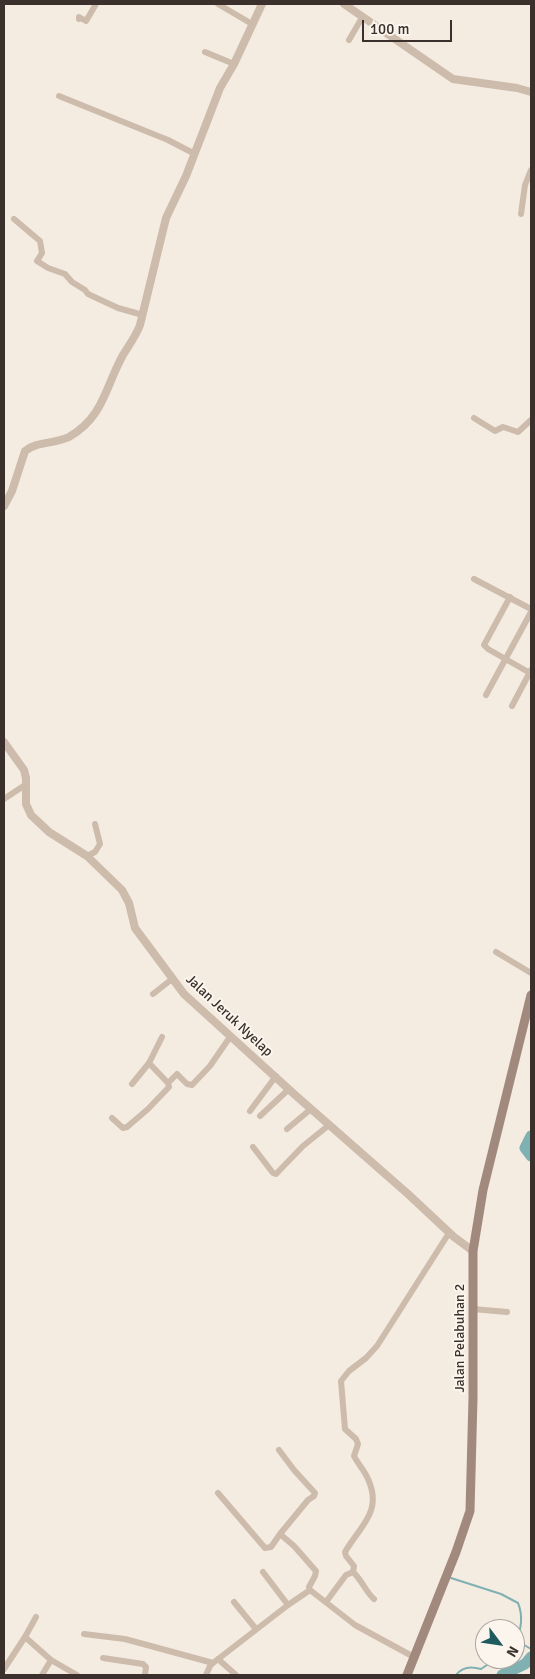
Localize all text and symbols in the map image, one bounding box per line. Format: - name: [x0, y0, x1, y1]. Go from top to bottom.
- scale bar: [365, 10, 455, 42]
- text: 100 m: [370, 20, 410, 38]
- street label: Jalan Jeruk Nyelap: [182, 971, 276, 1061]
- street label: Jalan Pelabuhan 2: [452, 1284, 468, 1392]
- north arrow: [475, 1619, 525, 1669]
- text: N: [503, 1643, 522, 1660]

